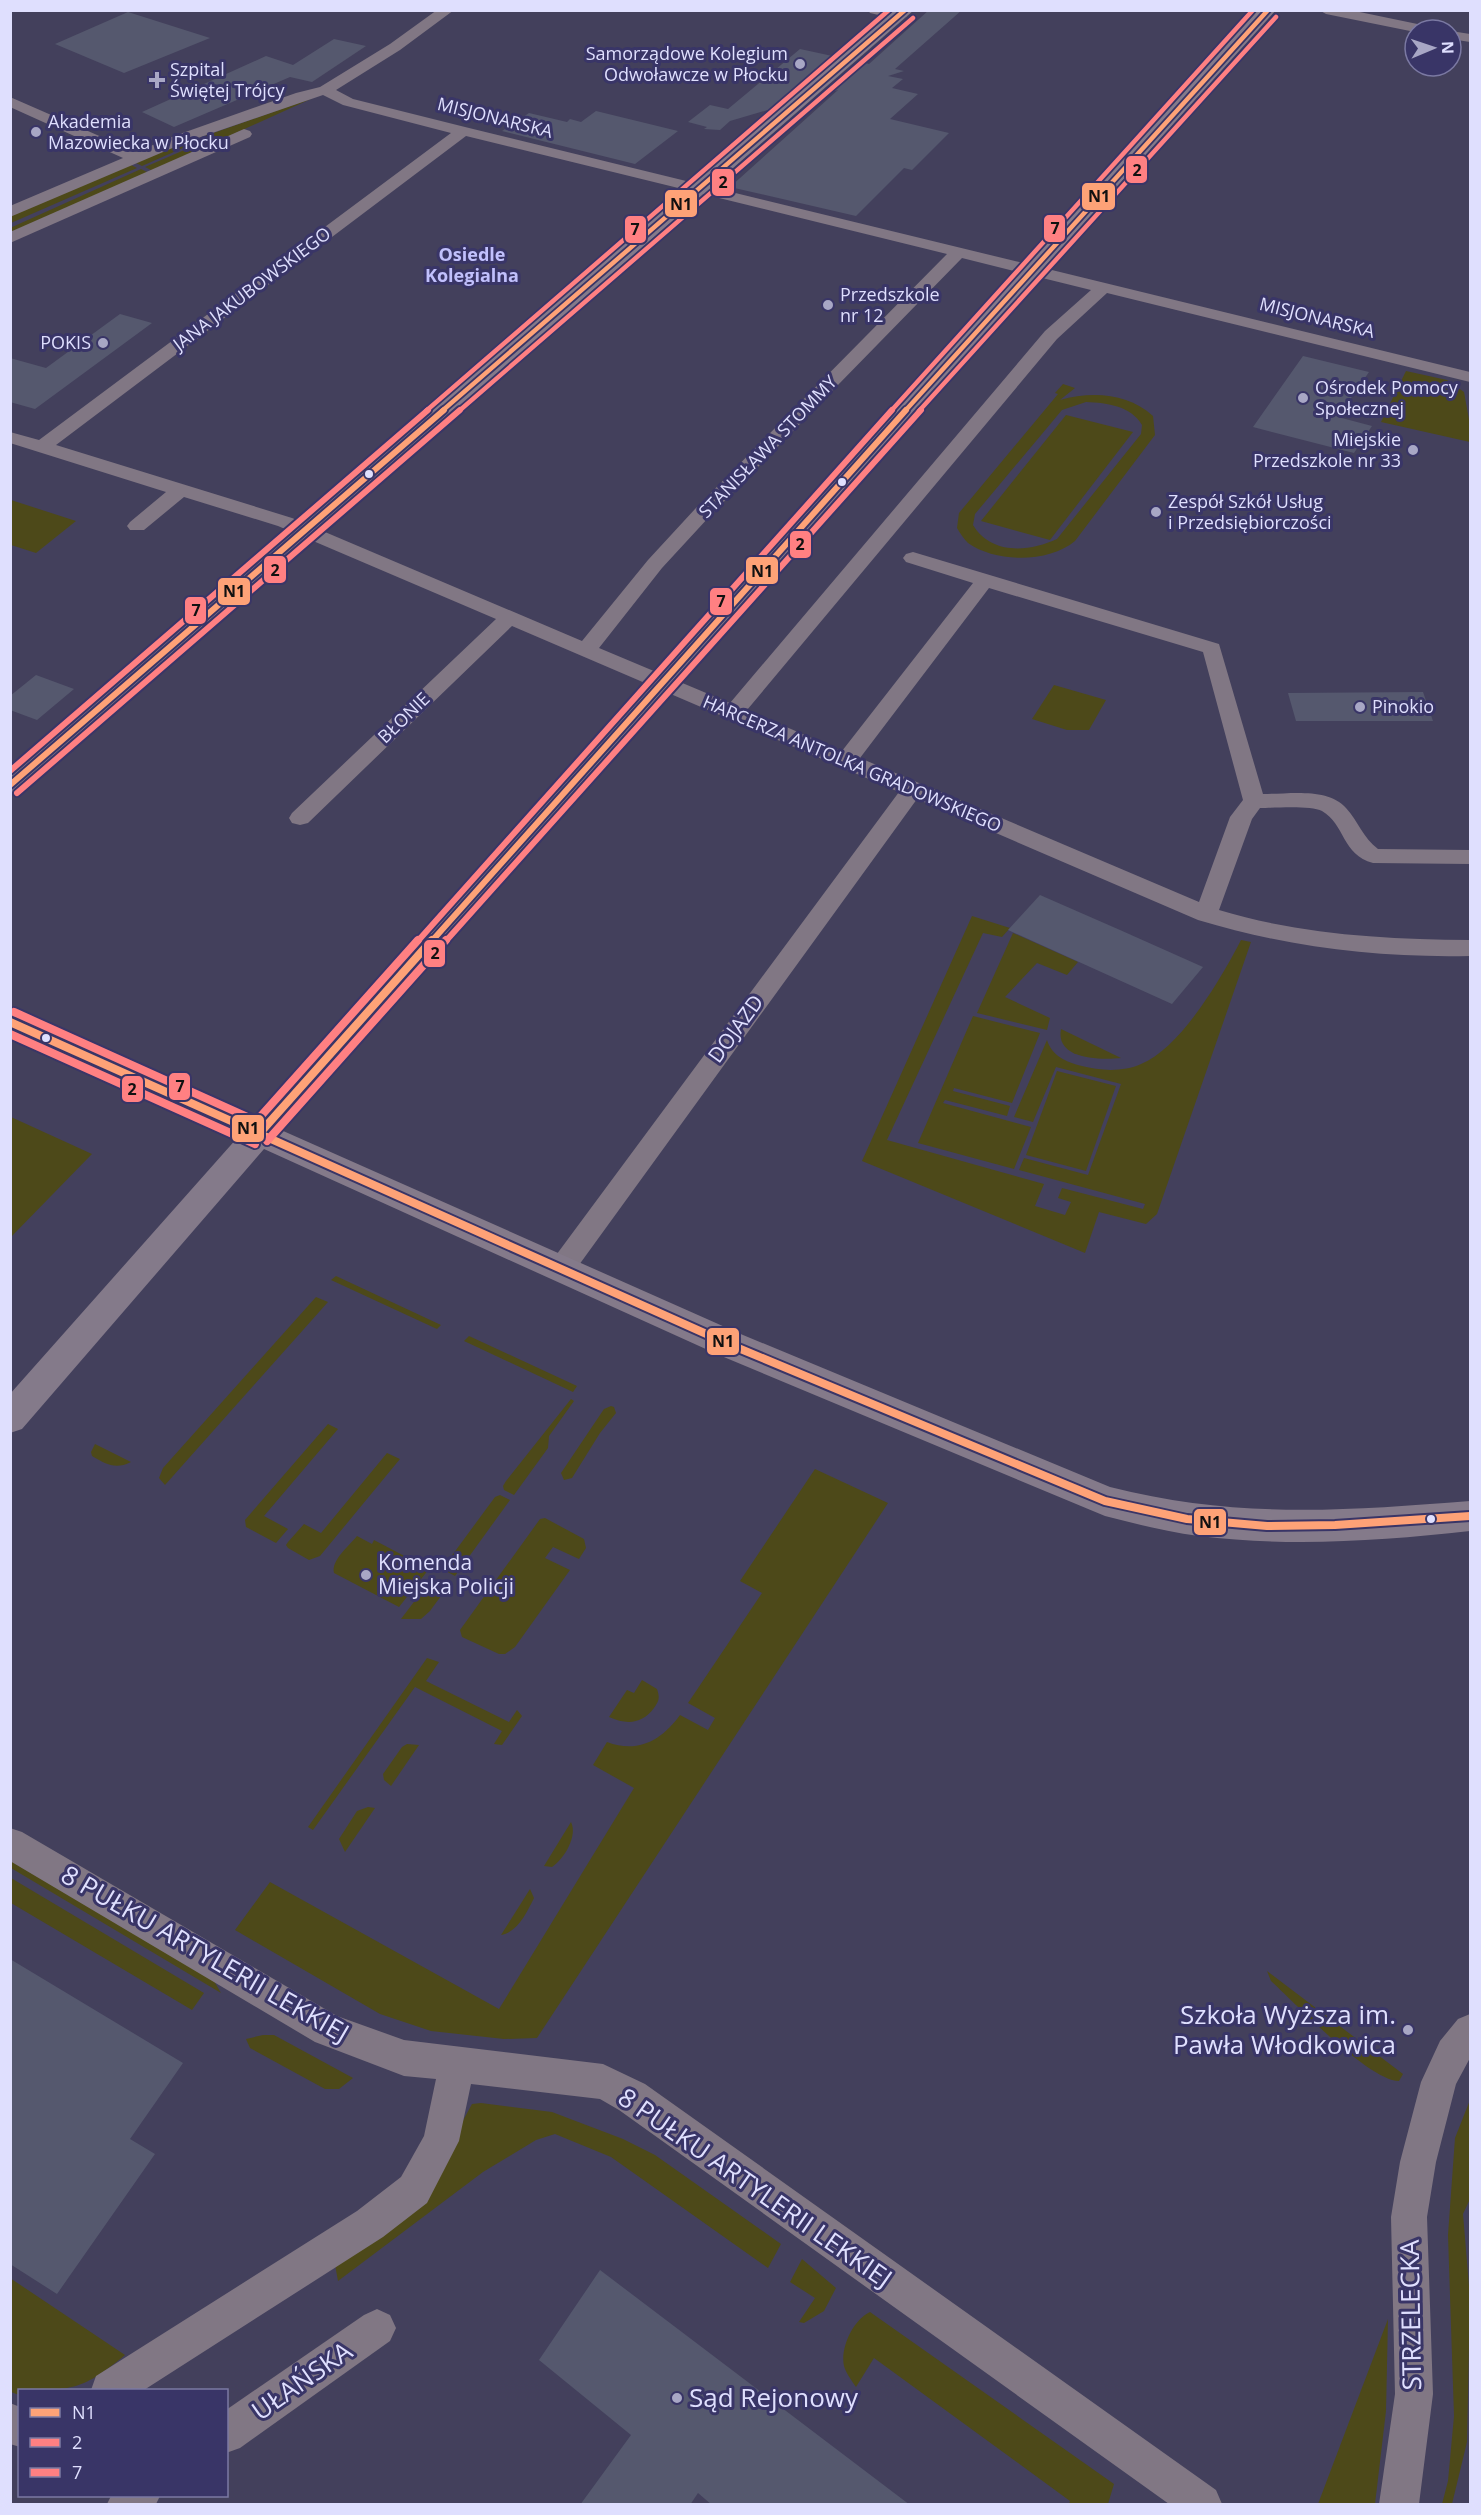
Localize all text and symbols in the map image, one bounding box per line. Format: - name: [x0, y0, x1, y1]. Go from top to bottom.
- north arrow: [1403, 18, 1463, 78]
- place label: Samorządowe Kolegium Odwoławcze w Płocku: [586, 41, 788, 86]
- text: N: [1437, 41, 1459, 54]
- place label: Szpital Świętej Trójcy: [170, 57, 285, 102]
- marker: Samorządowe Kolegium Odwoławcze w Płocku: [793, 57, 807, 71]
- marker: Szpital Świętej Trójcy: [148, 71, 166, 89]
- street label: MISJONARSKA: [435, 91, 556, 143]
- place label: Akademia Mazowiecka w Płocku: [48, 109, 229, 154]
- marker: Akademia Mazowiecka w Płocku: [29, 125, 43, 139]
- line badge: 2: [1125, 155, 1148, 184]
- text: 2: [1132, 159, 1142, 181]
- line badge: 2: [711, 168, 735, 197]
- text: 2: [718, 171, 728, 193]
- line badge: N1: [1081, 182, 1116, 211]
- text: N1: [1088, 185, 1110, 207]
- line badge: N1: [664, 189, 698, 218]
- text: N1: [670, 193, 692, 215]
- line badge: 7: [1043, 214, 1066, 243]
- line badge: 7: [624, 215, 647, 244]
- text: 7: [1050, 217, 1060, 239]
- text: 7: [630, 218, 640, 240]
- street label: JANA JAKUBOWSKIEGO: [166, 221, 335, 357]
- district label: Osiedle Kolegialna: [425, 242, 519, 287]
- place label: Przedszkole nr 12: [840, 282, 940, 327]
- street label: MISJONARSKA: [1257, 291, 1378, 343]
- marker: Przedszkole nr 12: [821, 298, 835, 312]
- place label: POKIS: [40, 330, 91, 354]
- marker: POKIS: [96, 336, 110, 350]
- street label: STANISŁAWA STOMMY: [693, 369, 842, 523]
- place label: Ośrodek Pomocy Społecznej: [1315, 375, 1459, 420]
- marker: Ośrodek Pomocy Społecznej: [1296, 391, 1310, 405]
- place label: Miejskie Przedszkole nr 33: [1253, 427, 1401, 472]
- marker: Miejskie Przedszkole nr 33: [1406, 443, 1420, 457]
- unlabelled marker: [363, 468, 375, 480]
- unlabelled marker: [836, 476, 848, 488]
- place label: Zespół Szkół Usług i Przedsiębiorczości: [1168, 489, 1332, 534]
- marker: Zespół Szkół Usług i Przedsiębiorczości: [1149, 505, 1163, 519]
- line badge: 2: [789, 530, 812, 559]
- text: 2: [795, 533, 805, 555]
- line badge: 2: [263, 555, 287, 584]
- line badge: N1: [745, 556, 779, 585]
- text: 2: [270, 559, 280, 581]
- text: N1: [751, 560, 773, 582]
- line badge: N1: [217, 577, 251, 606]
- text: N1: [223, 580, 245, 602]
- line badge: 7: [709, 587, 733, 616]
- text: 7: [716, 590, 726, 612]
- line badge: 7: [184, 596, 207, 625]
- text: 7: [191, 599, 201, 621]
- street label: BŁONIE: [372, 687, 435, 748]
- street label: HARCERZA ANTOLKA GRADOWSKIEGO: [699, 689, 1005, 837]
- place label: Pinokio: [1372, 694, 1434, 718]
- marker: Pinokio: [1353, 700, 1367, 714]
- line badge: 2: [423, 939, 446, 968]
- text: 2: [430, 942, 440, 964]
- street label: DOJAZD: [701, 989, 769, 1068]
- unlabelled marker: [40, 1032, 52, 1044]
- line badge: 7: [168, 1072, 191, 1101]
- line badge: 2: [121, 1075, 144, 1103]
- text: 7: [175, 1075, 185, 1097]
- text: 2: [127, 1078, 137, 1100]
- line badge: N1: [231, 1114, 265, 1143]
- text: N1: [237, 1117, 259, 1139]
- line badge: N1: [706, 1327, 740, 1356]
- text: N1: [712, 1330, 734, 1352]
- line badge: N1: [1193, 1508, 1227, 1536]
- text: N1: [1199, 1511, 1221, 1533]
- unlabelled marker: [1425, 1513, 1437, 1525]
- place label: Komenda Miejska Policji: [378, 1548, 514, 1600]
- marker: Komenda Miejska Policji: [359, 1568, 373, 1582]
- street label: 8 PUŁKU ARTYLERII LEKKIEJ: [55, 1856, 356, 2050]
- place label: Szkoła Wyższa im. Pawła Włodkowica: [1173, 1996, 1396, 2062]
- marker: Szkoła Wyższa im. Pawła Włodkowica: [1401, 2023, 1415, 2037]
- street label: 8 PUŁKU ARTYLERII LEKKIEJ: [611, 2079, 900, 2296]
- street label: STRZELECKA: [1391, 2239, 1429, 2391]
- street label: UŁAŃSKA: [244, 2332, 359, 2428]
- place label: Sąd Rejonowy: [689, 2379, 859, 2415]
- legend: [18, 2389, 228, 2497]
- marker: Sąd Rejonowy: [670, 2391, 684, 2405]
- text: N1: [72, 2400, 96, 2424]
- text: 2: [72, 2430, 82, 2454]
- text: 7: [72, 2460, 82, 2484]

